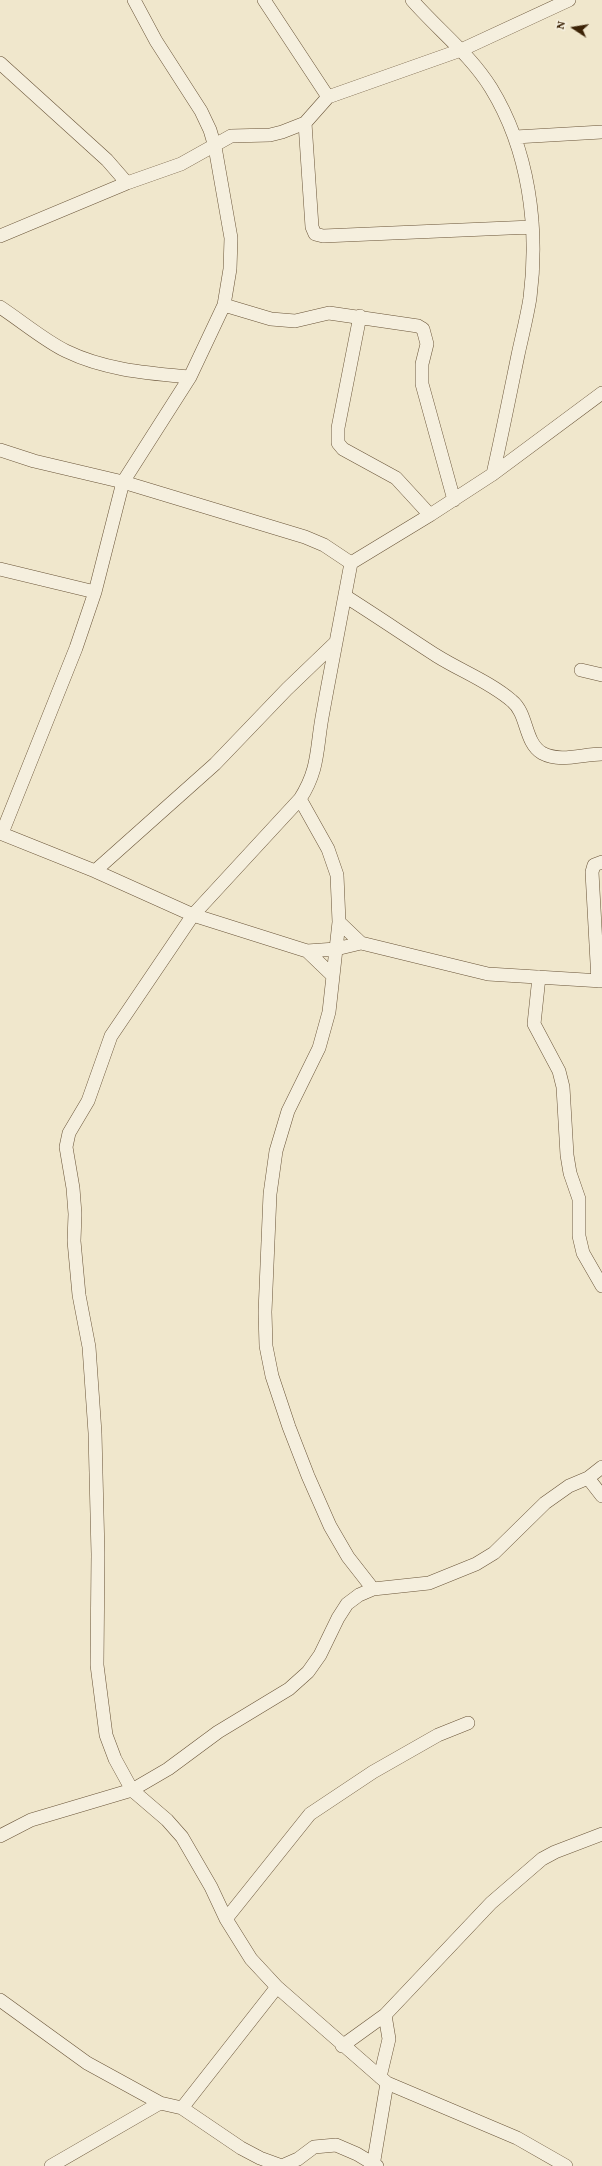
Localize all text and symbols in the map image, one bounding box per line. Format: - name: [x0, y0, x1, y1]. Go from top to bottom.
- north arrow: [554, 8, 594, 48]
- text: N: [554, 20, 570, 31]

